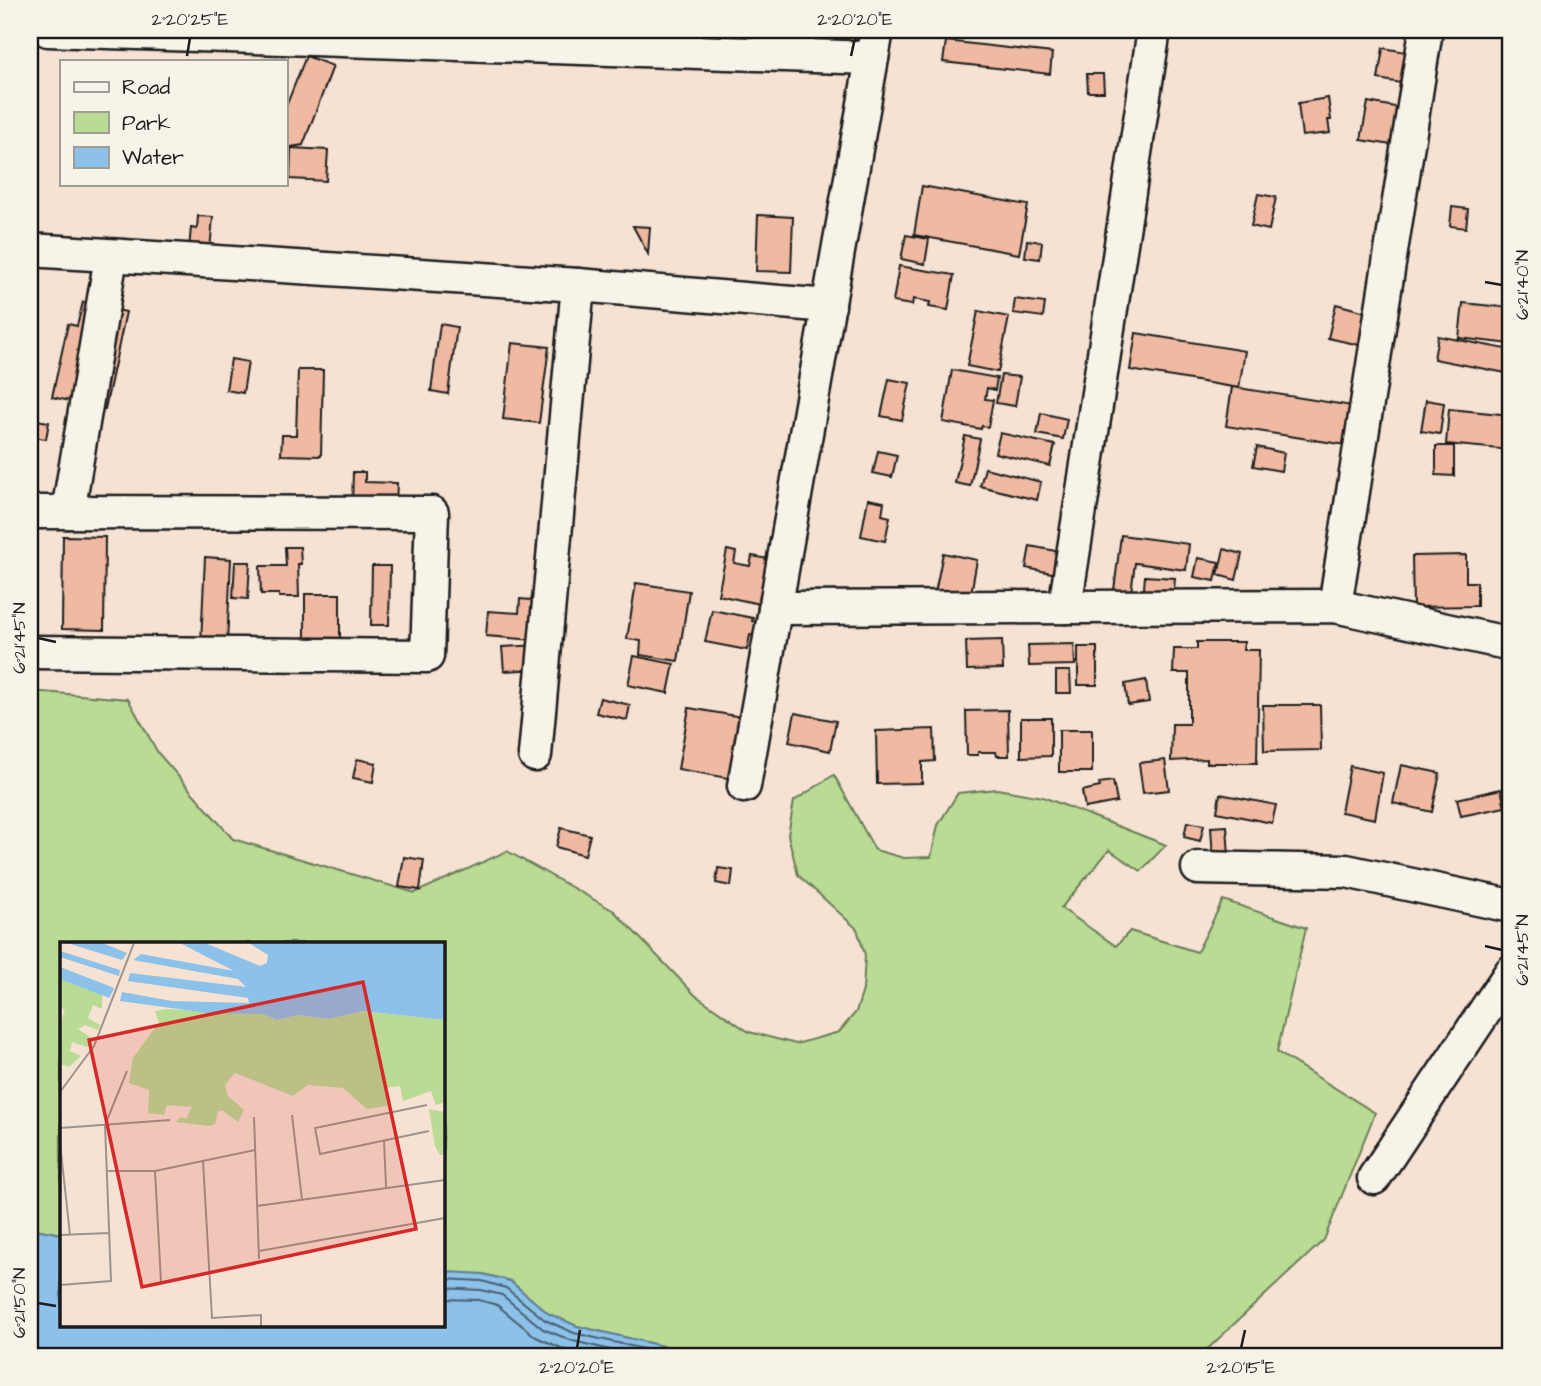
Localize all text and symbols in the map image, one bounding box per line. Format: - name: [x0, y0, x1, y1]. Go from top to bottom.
- text: 2°20'25"E: [152, 7, 229, 32]
- text: 2°20'20"E: [817, 7, 893, 32]
- legend: [60, 60, 287, 186]
- text: Road: [122, 73, 170, 102]
- text: Park: [122, 109, 171, 138]
- text: Water: [122, 143, 184, 172]
- text: 6°21'40"N: [1510, 250, 1535, 320]
- text: 6°21'45"N: [7, 602, 32, 674]
- text: 6°21'45"N: [1510, 914, 1535, 986]
- inset map: [60, 942, 444, 1326]
- text: 6°21'50"N: [7, 1268, 32, 1338]
- text: 2°20'20"E: [539, 1355, 615, 1380]
- text: 2°20'15"E: [1207, 1355, 1276, 1380]

